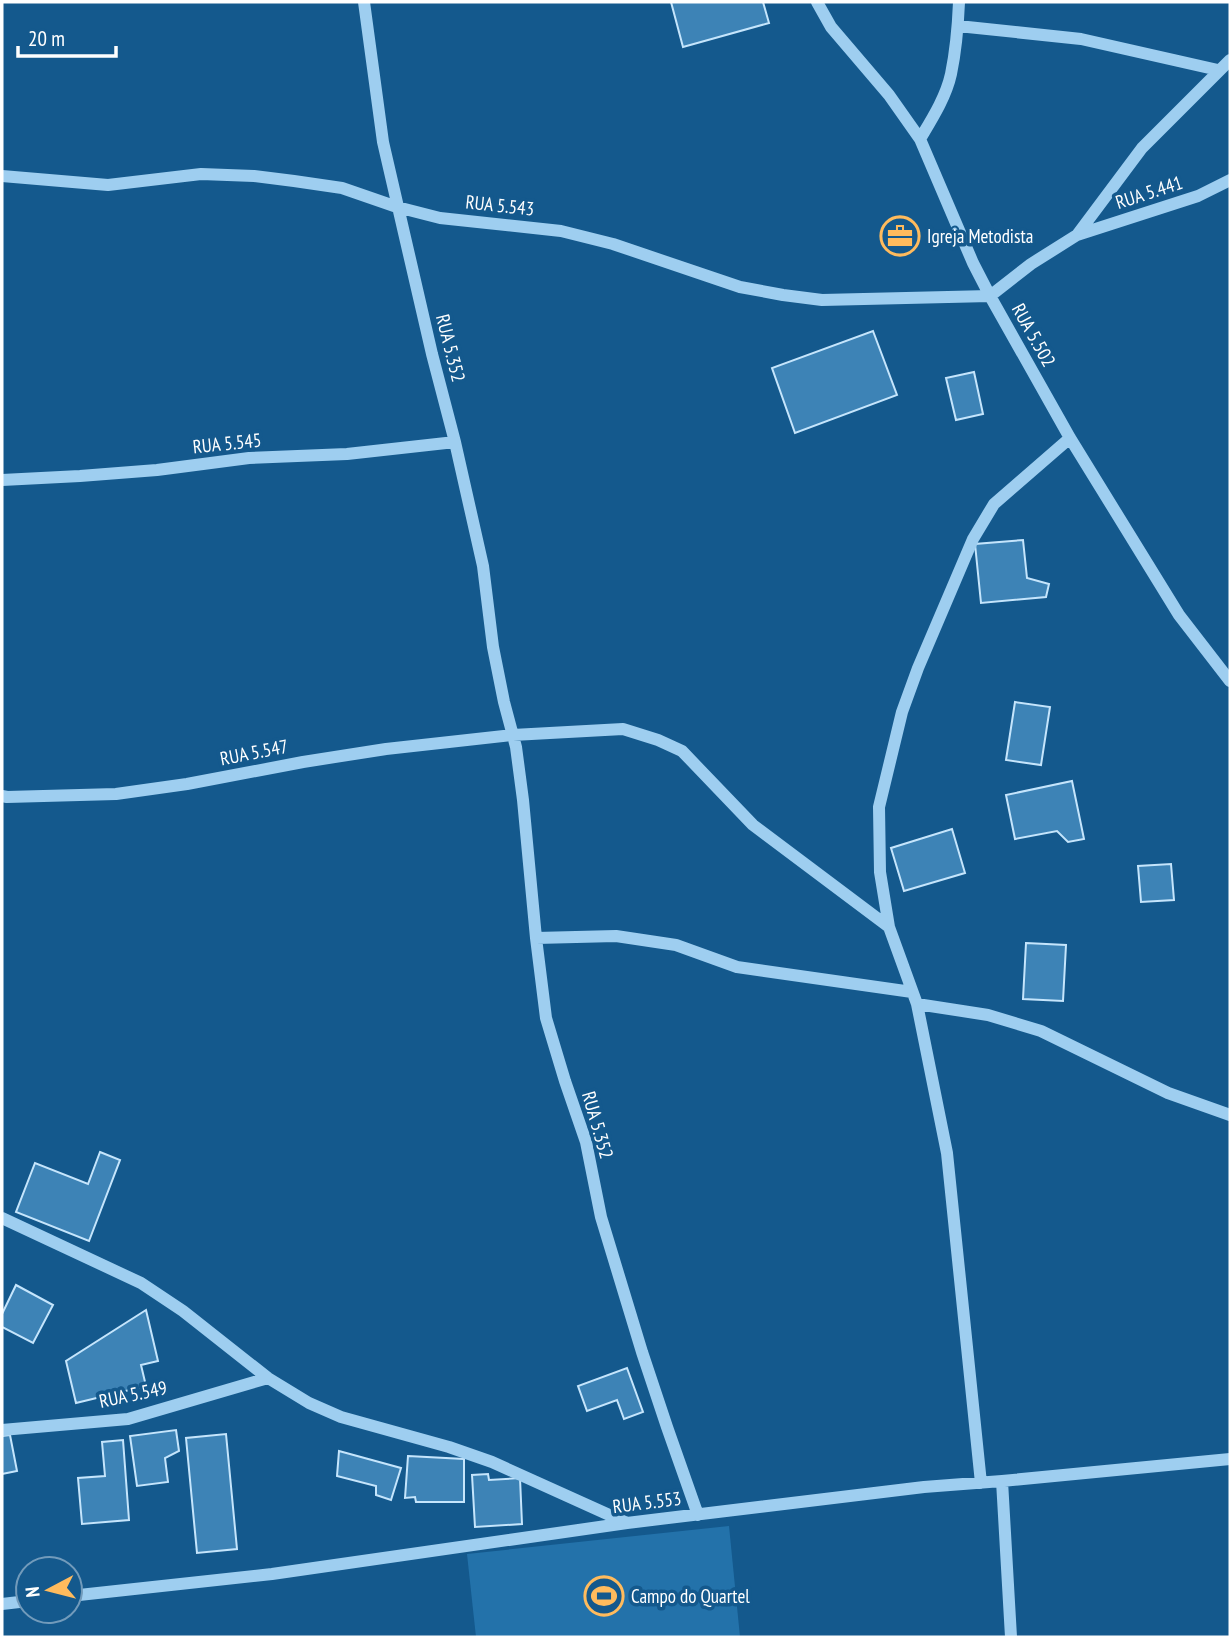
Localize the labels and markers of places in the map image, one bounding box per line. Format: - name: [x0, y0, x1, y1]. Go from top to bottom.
- office icon: Igreja Metodista: [879, 215, 921, 257]
- place label: Igreja Metodista: [927, 224, 1033, 248]
- sports icon: Campo do Quartel: [583, 1575, 625, 1617]
- place label: Campo do Quartel: [631, 1584, 750, 1608]

